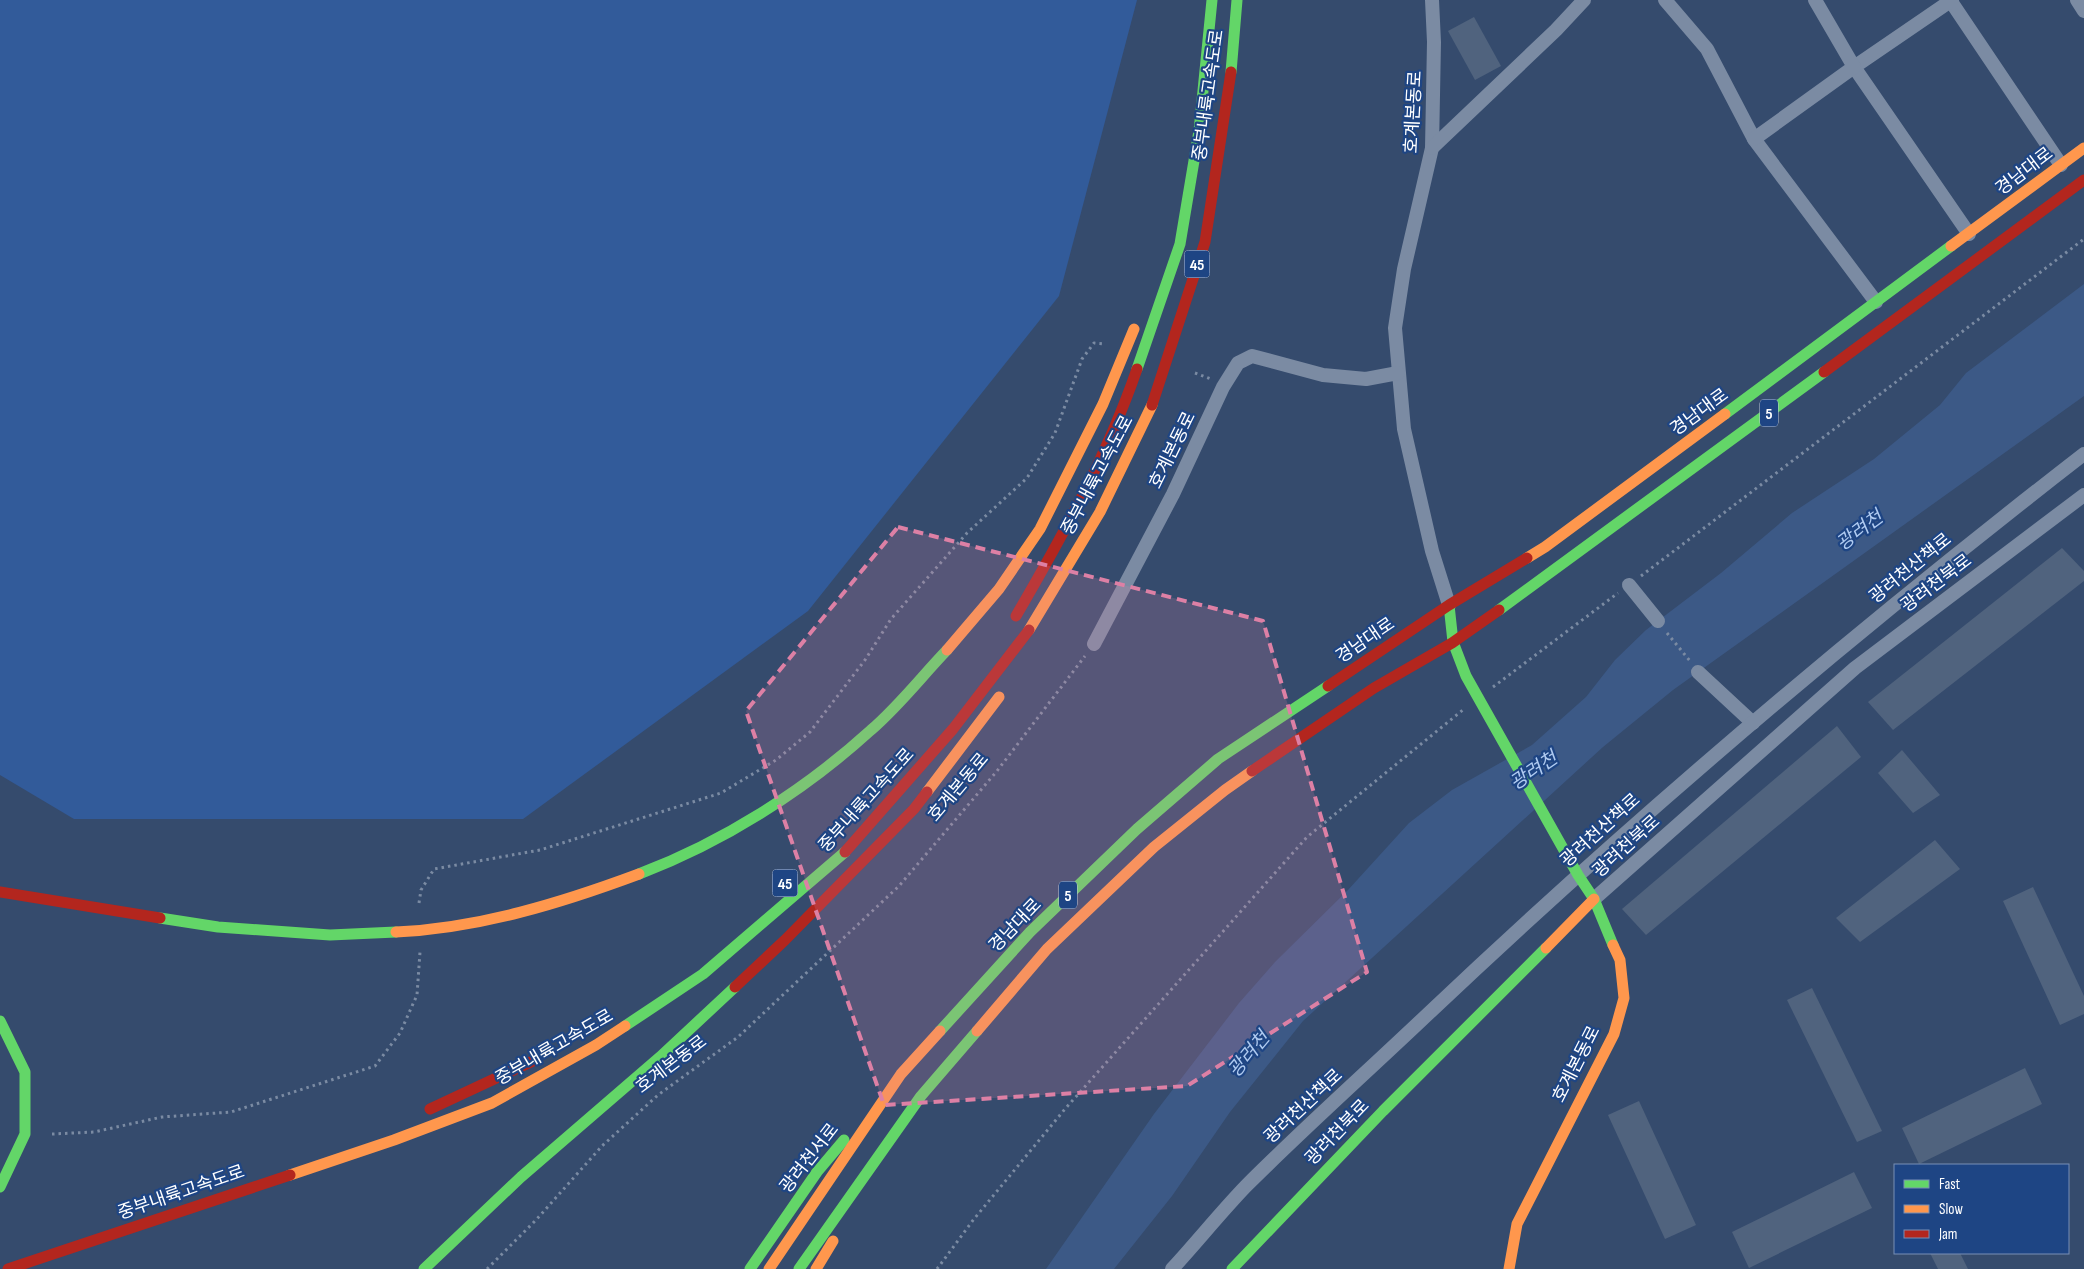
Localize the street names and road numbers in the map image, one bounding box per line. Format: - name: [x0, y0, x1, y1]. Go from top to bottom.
- street label: 중부내륙고속도로: [1189, 28, 1228, 162]
- street label: 호계본동로: [1401, 70, 1426, 154]
- street label: 경남대로: [1992, 143, 2057, 200]
- road number: 45: [1184, 250, 1210, 278]
- street label: 경남대로: [1666, 384, 1732, 440]
- road number: 5: [1760, 399, 1778, 426]
- street label: 호계본동로: [1145, 408, 1200, 492]
- street label: 중부내륙고속도로: [1057, 412, 1138, 539]
- street label: 광려천산책로: [1865, 529, 1956, 608]
- street label: 광려천북로: [1897, 550, 1976, 617]
- street label: 경남대로: [1332, 613, 1399, 668]
- street label: 중부내륙고속도로: [814, 744, 918, 857]
- street label: 호계본동로: [924, 749, 993, 826]
- street label: 광려천산책로: [1556, 789, 1644, 871]
- street label: 광려천북로: [1589, 811, 1664, 882]
- road number: 45: [772, 870, 798, 896]
- road number: 5: [1059, 882, 1077, 908]
- street label: 경남대로: [985, 894, 1046, 956]
- street label: 중부내륙고속도로: [492, 1005, 617, 1090]
- street label: 호계본동로: [1548, 1023, 1605, 1106]
- street label: 호계본동로: [632, 1031, 711, 1098]
- street label: 광려천산책로: [1260, 1065, 1347, 1148]
- street label: 광려천북로: [1301, 1095, 1374, 1169]
- street label: 광려천서로: [776, 1119, 843, 1197]
- street label: 중부내륙고속도로: [115, 1161, 247, 1224]

